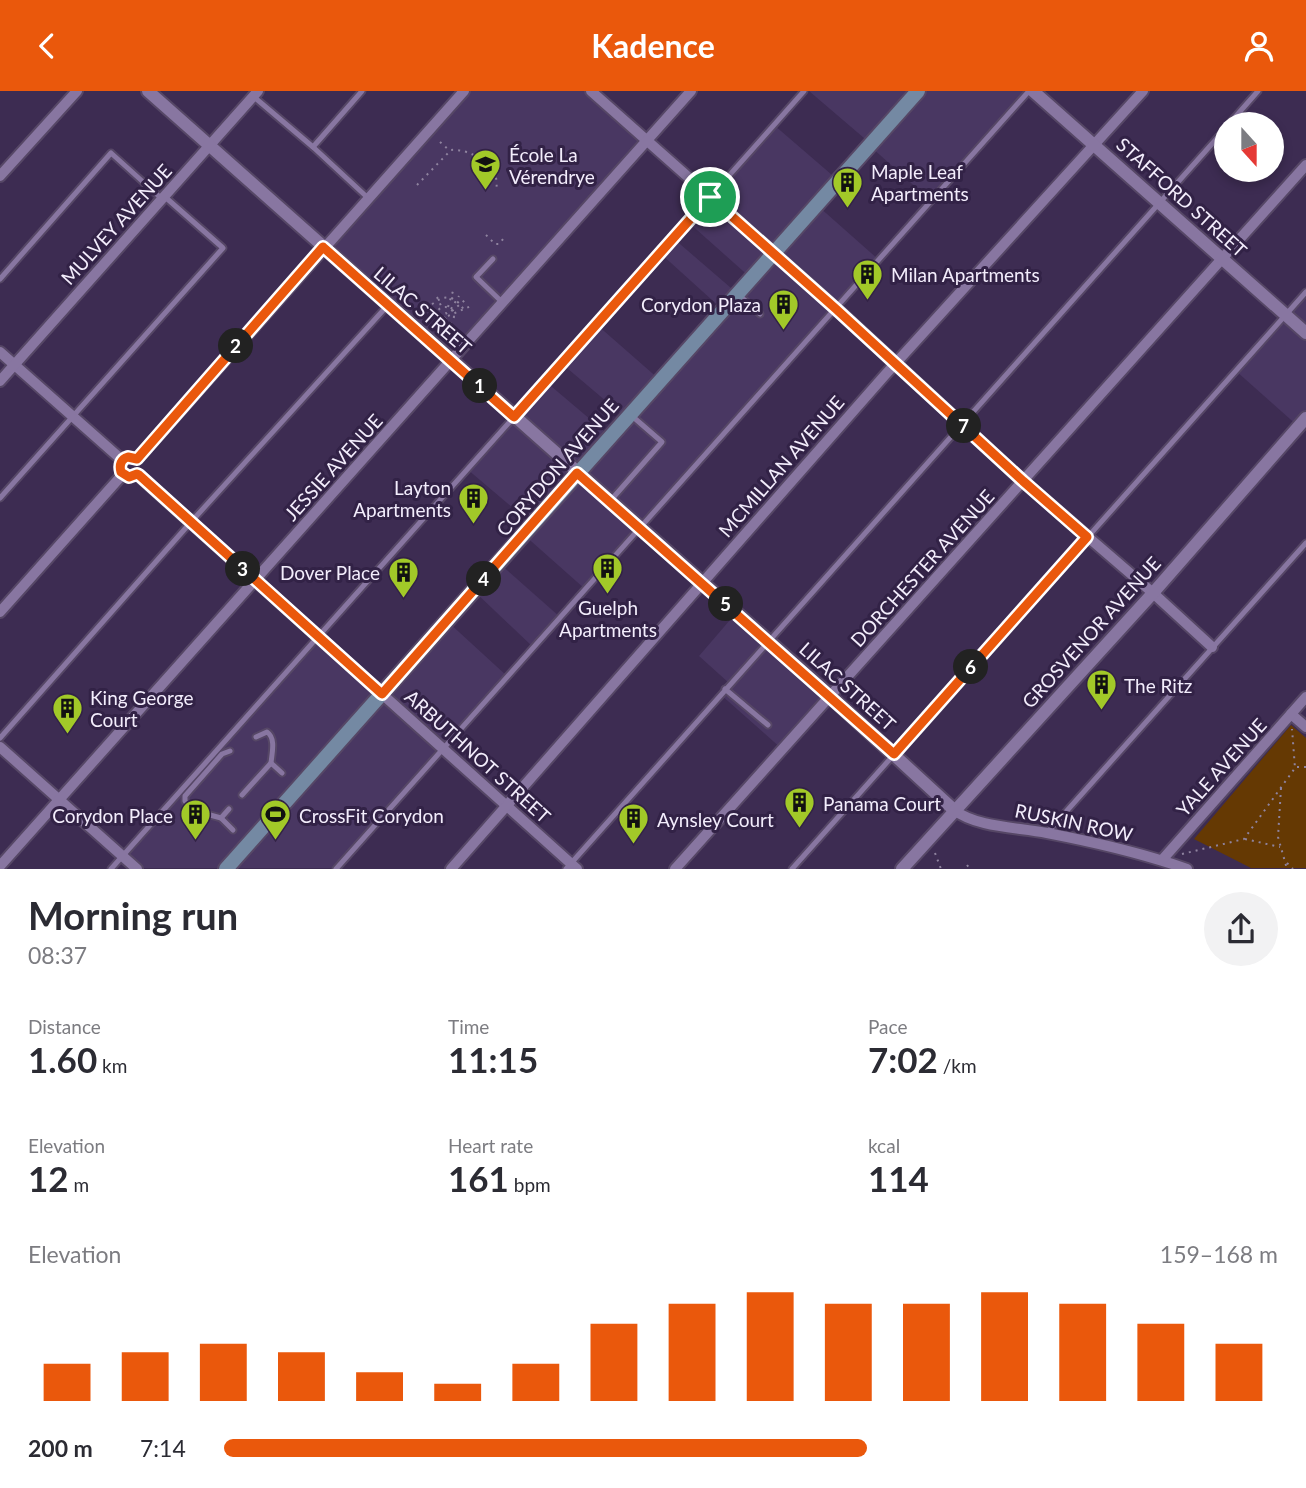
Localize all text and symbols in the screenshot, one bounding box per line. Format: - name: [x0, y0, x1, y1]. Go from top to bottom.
- text: Kadence: [591, 26, 715, 65]
- icon: back: [28, 27, 66, 65]
- icon: person: [1240, 27, 1278, 65]
- north arrow: [1214, 112, 1284, 182]
- map controls: [1214, 112, 1284, 182]
- street label: STAFFORD STREET: [1112, 132, 1252, 262]
- place label: École La Vérendrye: [509, 143, 595, 188]
- school or university icon: École La Vérendrye: [469, 148, 503, 192]
- street label: MULVEY AVENUE: [56, 159, 176, 289]
- place label: Maple Leaf Apartments: [871, 160, 969, 205]
- building icon: Maple Leaf Apartments: [831, 165, 865, 209]
- pin: [680, 167, 740, 227]
- icon: arrive: [691, 178, 729, 216]
- building icon: Milan Apartments: [851, 257, 885, 301]
- street label: LILAC STREET: [370, 261, 476, 359]
- place label: Milan Apartments: [891, 263, 1040, 286]
- building icon: Corydon Plaza: [767, 287, 801, 331]
- place label: Corydon Plaza: [641, 293, 761, 316]
- pin: 2: [218, 329, 254, 363]
- text: 2: [230, 334, 241, 357]
- pin: 1: [462, 369, 498, 403]
- text: 1: [474, 374, 485, 397]
- street label: MCMILLAN AVENUE: [713, 391, 849, 541]
- street label: CORYDON AVENUE: [491, 394, 623, 540]
- street label: JESSIE AVENUE: [279, 409, 387, 525]
- pin: 7: [946, 409, 982, 443]
- text: 7: [958, 414, 969, 437]
- place label: Layton Apartments: [353, 476, 451, 521]
- building icon: Layton Apartments: [457, 481, 491, 525]
- street label: DORCHESTER AVENUE: [845, 485, 999, 651]
- building icon: Guelph Apartments: [591, 551, 625, 595]
- pin: 3: [226, 552, 260, 587]
- street label: GROSVENOR AVENUE: [1017, 552, 1165, 712]
- building icon: Dover Place: [386, 555, 420, 599]
- text: 3: [237, 557, 248, 580]
- place label: Dover Place: [280, 561, 380, 584]
- pin: 4: [466, 561, 502, 596]
- text: 4: [478, 567, 489, 590]
- pin: 5: [708, 587, 744, 621]
- text: 5: [720, 592, 731, 615]
- place label: Guelph Apartments: [559, 596, 657, 641]
- street label: LILAC STREET: [795, 637, 901, 735]
- pin: 6: [954, 649, 988, 685]
- text: 6: [965, 655, 976, 678]
- building icon: The Ritz: [1084, 668, 1118, 712]
- place label: The Ritz: [1124, 674, 1192, 697]
- street label: ARBUTHNOT STREET: [400, 685, 556, 827]
- place label: King George Court: [90, 686, 194, 731]
- building icon: King George Court: [50, 691, 84, 735]
- street label: YALE AVENUE: [1171, 713, 1271, 821]
- building icon: Panama Court: [783, 786, 817, 830]
- place label: Panama Court: [823, 792, 941, 815]
- building icon: Corydon Place: [179, 798, 213, 842]
- sports icon: CrossFit Corydon: [259, 798, 293, 842]
- street label: RUSKIN ROW: [1013, 798, 1135, 846]
- building icon: Aynsley Court: [617, 802, 651, 846]
- place label: Corydon Place: [52, 804, 173, 827]
- place label: CrossFit Corydon: [299, 804, 444, 827]
- place label: Aynsley Court: [657, 808, 774, 831]
- text: Morning run: [28, 892, 238, 938]
- button: share: [1204, 892, 1278, 966]
- text: 08:37: [28, 941, 87, 969]
- text: Distance: [28, 1015, 101, 1038]
- text: Time: [448, 1015, 489, 1038]
- text: Pace: [868, 1015, 907, 1038]
- text: 1.60: [28, 1038, 97, 1080]
- text: 11:15: [448, 1038, 538, 1080]
- text: 7:02: [868, 1038, 938, 1080]
- text: km: [97, 1054, 127, 1077]
- text: /km: [938, 1054, 977, 1077]
- text: Elevation: [28, 1134, 105, 1157]
- text: Heart rate: [448, 1134, 533, 1157]
- text: kcal: [868, 1134, 900, 1157]
- text: 12: [28, 1157, 69, 1199]
- text: 161: [448, 1157, 509, 1199]
- text: 114: [868, 1157, 929, 1199]
- text: m: [69, 1173, 89, 1196]
- text: bpm: [509, 1173, 551, 1196]
- text: Elevation: [28, 1240, 121, 1268]
- text: 159–168 m: [1160, 1240, 1278, 1268]
- text: 200 m: [28, 1434, 93, 1462]
- text: 7:14: [140, 1434, 186, 1462]

